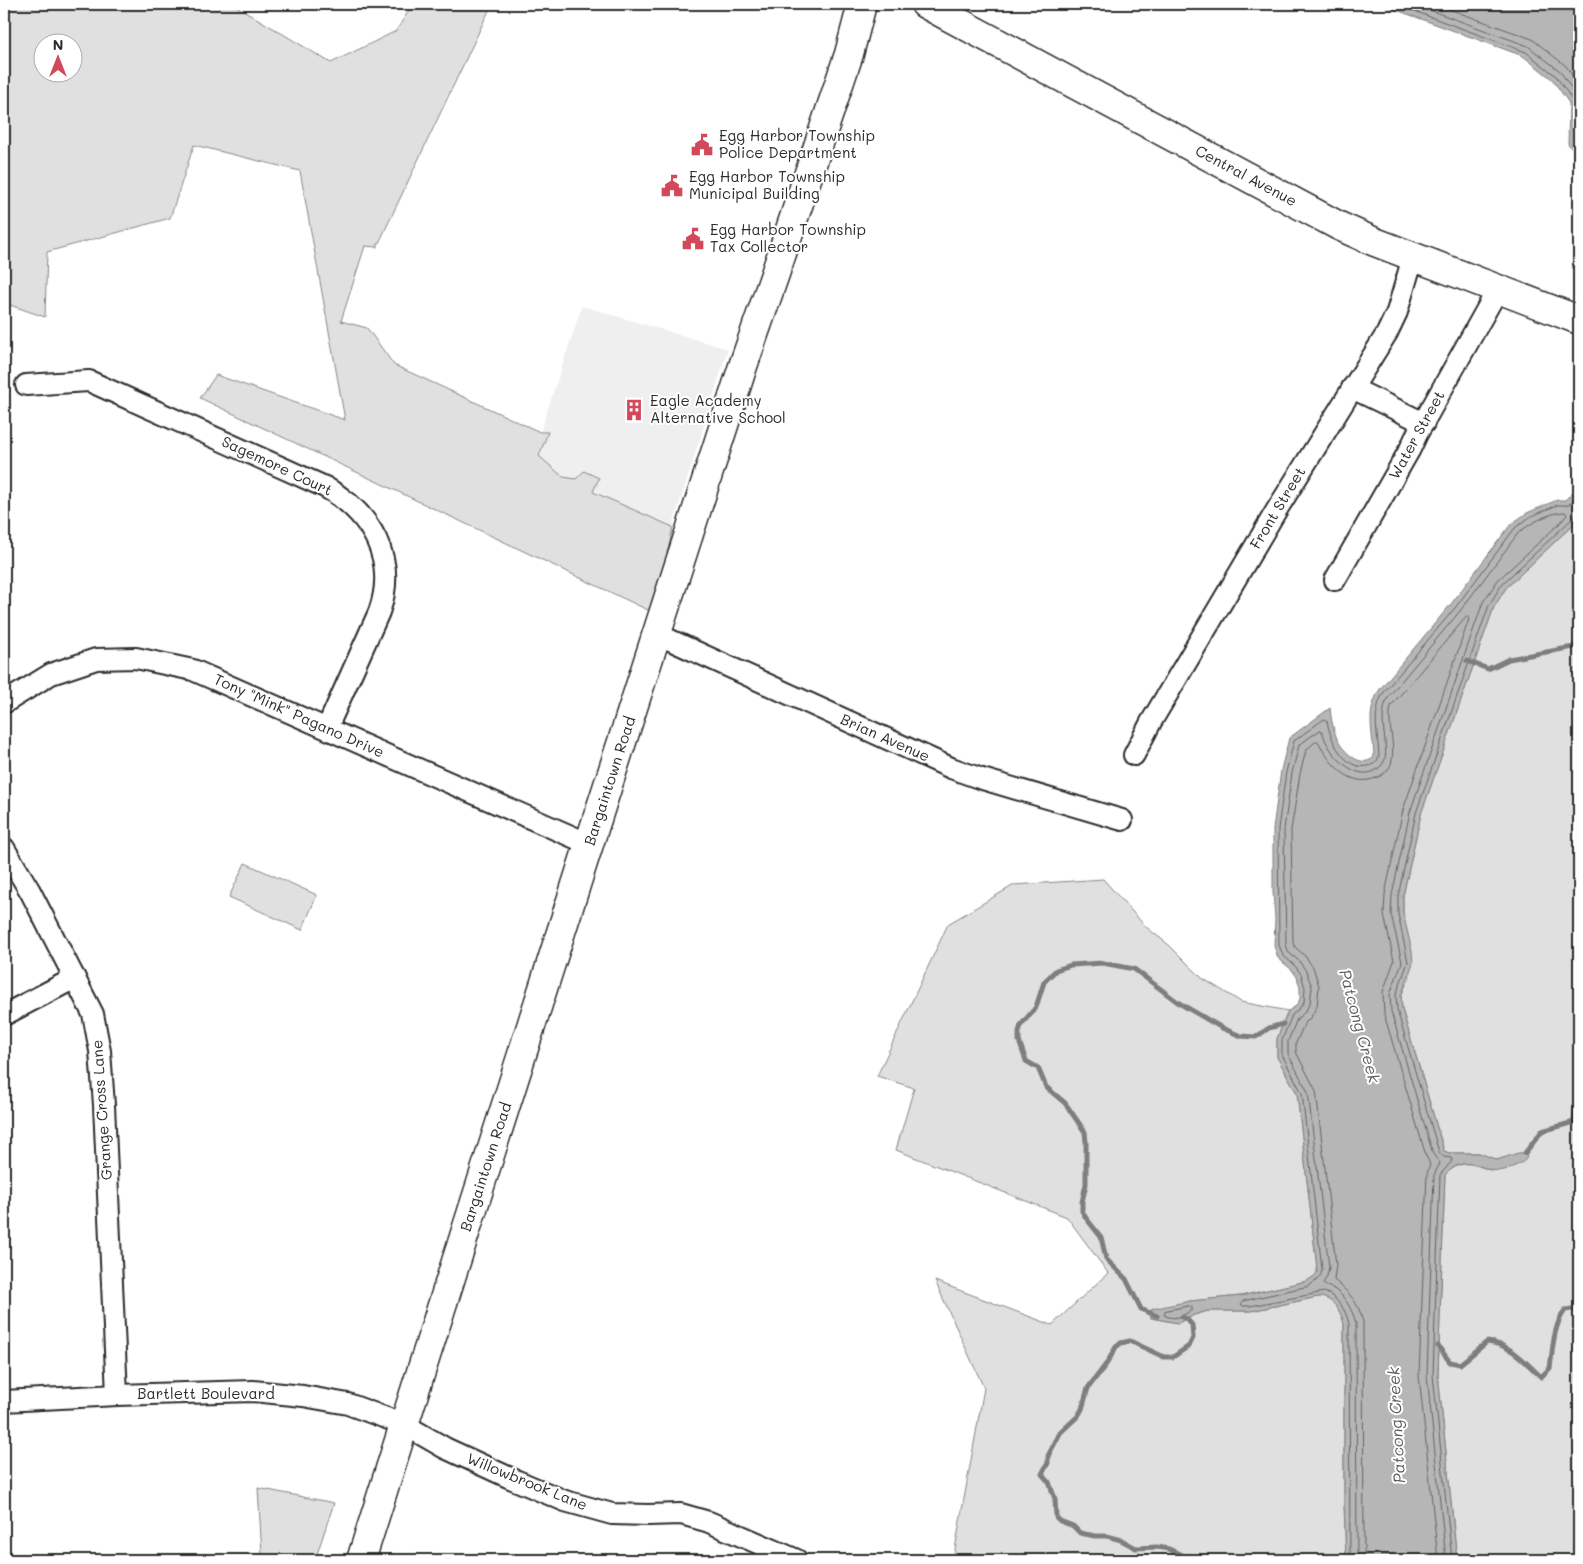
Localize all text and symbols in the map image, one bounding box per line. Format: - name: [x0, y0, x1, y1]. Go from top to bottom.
- north arrow: [32, 32, 82, 82]
- text: N: [53, 35, 63, 54]
- place label: Egg Harbor Township Police Department: [719, 125, 875, 162]
- public building icon: Egg Harbor Township Police Department: [689, 132, 715, 158]
- street label: Central Avenue: [1192, 140, 1301, 210]
- place label: Egg Harbor Township Municipal Building: [689, 166, 845, 203]
- public building icon: Egg Harbor Township Municipal Building: [659, 173, 685, 199]
- place label: Egg Harbor Township Tax Collector: [710, 219, 866, 256]
- public building icon: Egg Harbor Township Tax Collector: [680, 226, 706, 252]
- street label: Water Street: [1384, 387, 1449, 482]
- place label: Eagle Academy Alternative School: [650, 390, 786, 427]
- building icon: Eagle Academy Alternative School: [621, 397, 647, 423]
- street label: Sagemore Court: [219, 431, 336, 500]
- street label: Front Street: [1245, 463, 1309, 552]
- street label: Tony "Mink" Pagano Drive: [211, 668, 388, 762]
- street label: Brian Avenue: [838, 708, 933, 766]
- street label: Bargaintown Road: [579, 714, 639, 848]
- water label: Patcong Creek: [1335, 967, 1386, 1085]
- street label: Grange Cross Lane: [86, 1039, 116, 1181]
- street label: Bargaintown Road: [455, 1100, 515, 1234]
- water label: Patcong Creek: [1382, 1366, 1409, 1484]
- street label: Bartlett Boulevard: [137, 1383, 275, 1403]
- street label: Willowbrook Lane: [464, 1448, 591, 1514]

